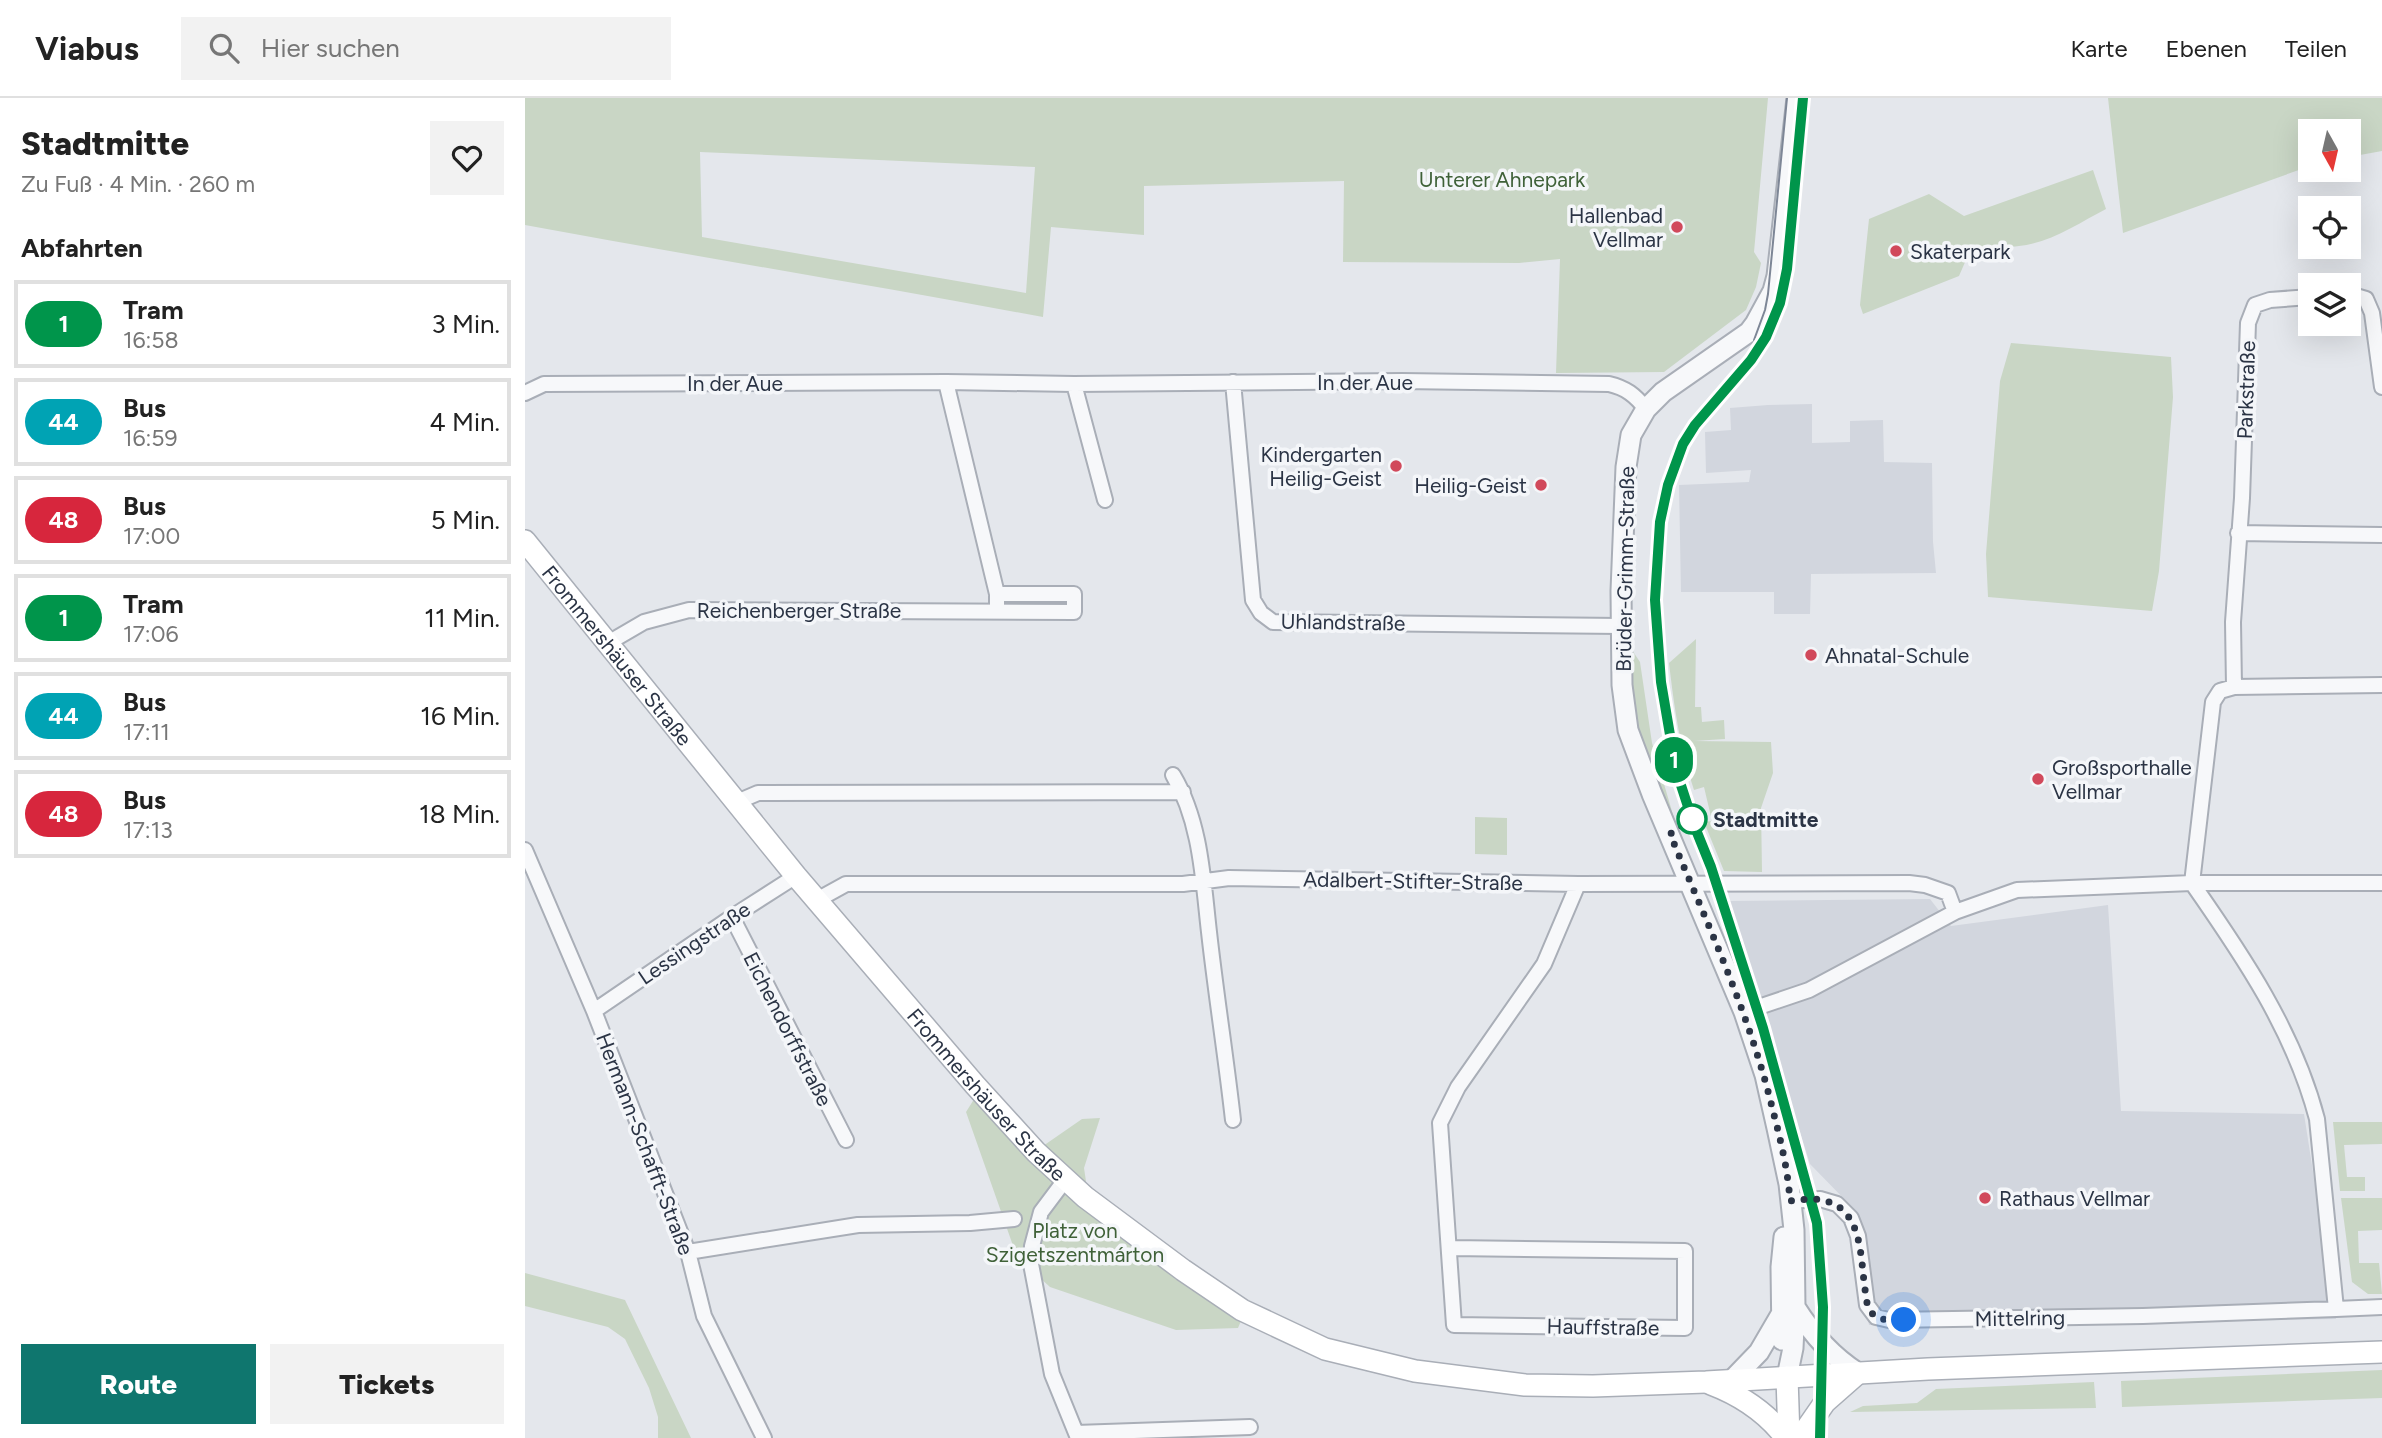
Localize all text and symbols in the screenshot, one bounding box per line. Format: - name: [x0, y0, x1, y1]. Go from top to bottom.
- search box: [181, 17, 671, 80]
- text: Viabus: [35, 29, 139, 68]
- icon: search: [205, 29, 243, 67]
- text: Hier suchen: [261, 32, 400, 64]
- text: Karte: [2071, 34, 2128, 63]
- text: Ebenen: [2166, 34, 2247, 63]
- text: Teilen: [2285, 34, 2347, 63]
- north arrow: [2298, 119, 2361, 182]
- map controls: [2298, 119, 2361, 336]
- button: heart: [430, 121, 504, 195]
- text: Stadtmitte: [21, 124, 189, 163]
- park label: Unterer Ahnepark: [1419, 167, 1586, 192]
- text: Zu Fuß · 4 Min. · 260 m: [21, 170, 255, 198]
- button: locate: [2298, 196, 2361, 259]
- place label: Hallenbad Vellmar: [1569, 203, 1663, 252]
- marker: Hallenbad Vellmar: [1669, 219, 1685, 235]
- text: Abfahrten: [21, 232, 143, 264]
- place label: Skaterpark: [1910, 239, 2011, 264]
- marker: Skaterpark: [1888, 243, 1904, 259]
- button: layers: [2298, 273, 2361, 336]
- text: Tram: [123, 294, 184, 326]
- text: 3 Min.: [431, 308, 500, 340]
- text: 1: [58, 309, 69, 338]
- text: 16:58: [123, 326, 179, 354]
- street label: Parkstraße: [2232, 340, 2260, 440]
- street label: In der Aue: [1317, 370, 1413, 395]
- street label: In der Aue: [687, 371, 783, 396]
- text: Bus: [123, 392, 166, 424]
- text: 4 Min.: [429, 406, 500, 438]
- text: 44: [48, 407, 79, 436]
- text: 16:59: [123, 424, 178, 452]
- place label: Kindergarten Heilig-Geist: [1261, 442, 1382, 491]
- marker: Kindergarten Heilig-Geist: [1388, 458, 1404, 474]
- street label: Brüder-Grimm-Straße: [1611, 466, 1639, 672]
- place label: Heilig-Geist: [1414, 473, 1527, 498]
- marker: Heilig-Geist: [1533, 477, 1549, 493]
- text: Bus: [123, 490, 166, 522]
- text: 5 Min.: [431, 504, 500, 536]
- text: 48: [49, 505, 78, 534]
- text: 17:00: [123, 522, 180, 550]
- street label: Frommershäuser Straße: [537, 560, 698, 750]
- text: Tram: [123, 588, 184, 620]
- street label: Reichenberger Straße: [697, 598, 901, 623]
- text: 11 Min.: [424, 602, 500, 634]
- text: 1: [58, 603, 69, 632]
- street label: Uhlandstraße: [1280, 608, 1406, 636]
- text: 17:06: [123, 620, 178, 648]
- place label: Ahnatal-Schule: [1825, 643, 1969, 668]
- marker: Ahnatal-Schule: [1803, 647, 1819, 663]
- text: Bus: [123, 686, 166, 718]
- text: 16 Min.: [420, 700, 500, 732]
- text: 44: [48, 701, 79, 730]
- text: 17:11: [123, 718, 170, 746]
- line badge: 1: [1651, 737, 1697, 783]
- text: 1: [1669, 745, 1679, 774]
- place label: Großsporthalle Vellmar: [2052, 755, 2192, 804]
- marker: Großsporthalle Vellmar: [2030, 771, 2046, 787]
- text: Bus: [123, 784, 166, 816]
- text: 18 Min.: [419, 798, 500, 830]
- text: 48: [49, 799, 78, 828]
- marker: Stadtmitte: [1677, 804, 1707, 834]
- place label: Stadtmitte: [1713, 807, 1819, 832]
- text: 17:13: [123, 816, 173, 844]
- street label: Adalbert-Stifter-Straße: [1303, 867, 1523, 895]
- street label: Lessingstraße: [633, 896, 755, 990]
- street label: Eichendorffstraße: [738, 948, 838, 1110]
- street label: Frommershäuser Straße: [902, 1003, 1071, 1186]
- street label: Hermann-Schafft-Straße: [591, 1029, 699, 1259]
- place label: Rathaus Vellmar: [1999, 1186, 2150, 1211]
- marker: Rathaus Vellmar: [1977, 1190, 1993, 1206]
- park label: Platz von Szigetszentmárton: [986, 1218, 1164, 1267]
- your location: [1886, 1302, 1921, 1337]
- street label: Mittelring: [1975, 1305, 2065, 1331]
- street label: Hauffstraße: [1547, 1314, 1659, 1340]
- button: Route: [21, 1344, 256, 1424]
- button: Tickets: [270, 1344, 504, 1424]

